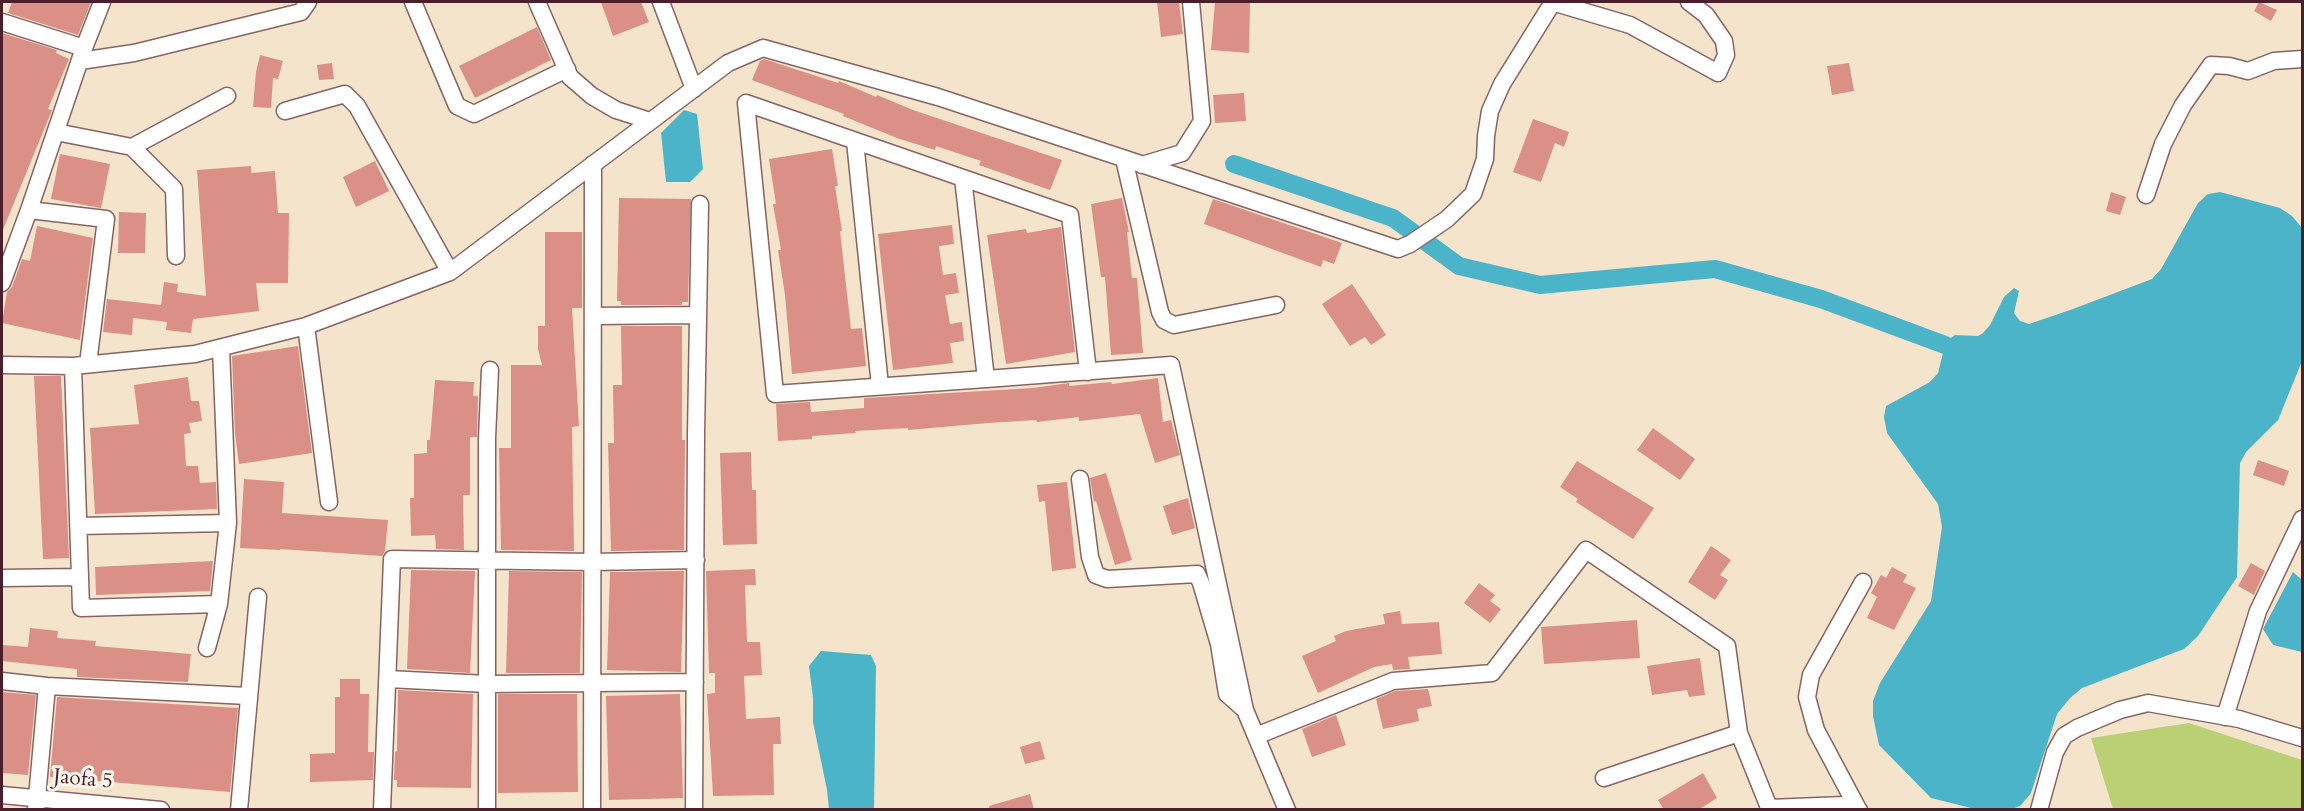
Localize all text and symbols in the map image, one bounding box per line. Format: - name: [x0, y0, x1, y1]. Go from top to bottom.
- street label: Jaofa 5: [52, 765, 114, 795]

